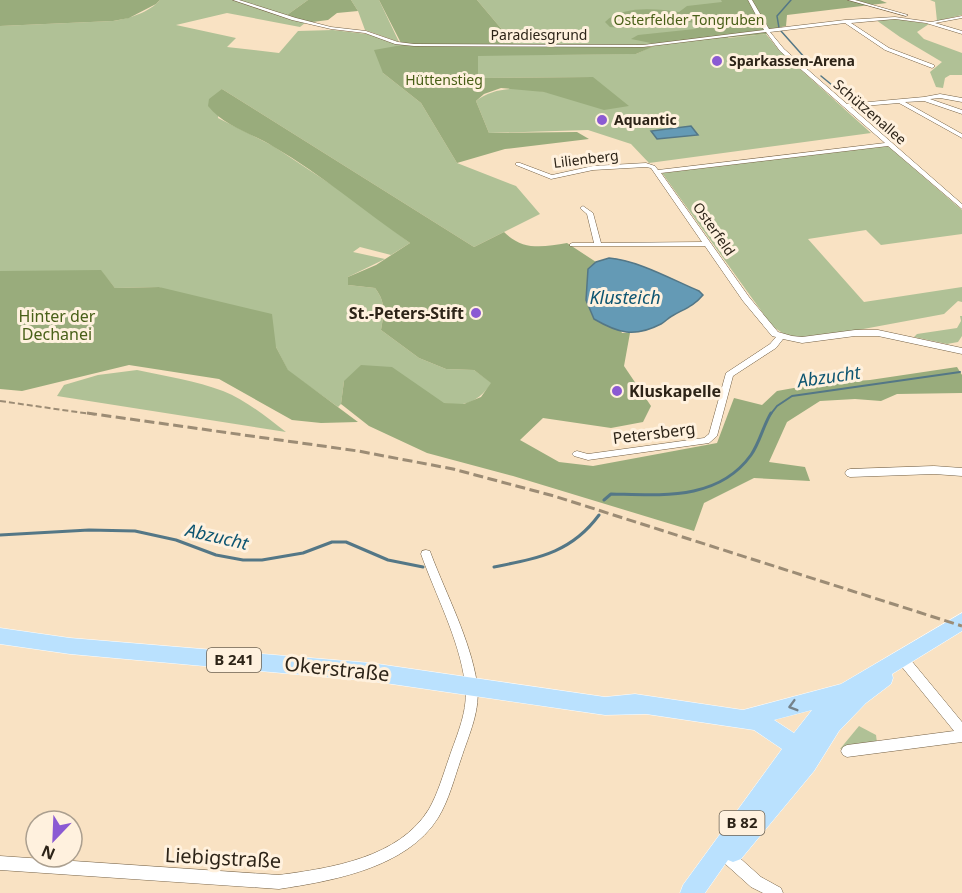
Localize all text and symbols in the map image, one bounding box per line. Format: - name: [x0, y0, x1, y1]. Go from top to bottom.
- park label: Osterfelder Tongruben: [614, 10, 764, 29]
- street label: Paradiesgrund: [491, 25, 587, 44]
- place label: Sparkassen-Arena: [729, 51, 855, 70]
- marker: Sparkassen-Arena: [710, 54, 724, 68]
- park label: Hüttenstieg: [405, 70, 483, 89]
- street label: Schützenallee: [830, 75, 911, 149]
- place label: Aquantic: [614, 110, 677, 129]
- marker: Aquantic: [595, 113, 609, 127]
- street label: Lilienberg: [552, 145, 620, 172]
- street label: Osterfeld: [689, 198, 740, 259]
- water label: Klusteich: [589, 285, 661, 309]
- place label: St.-Peters-Stift: [349, 302, 464, 324]
- park label: Hinter der Dechanei: [19, 305, 96, 345]
- marker: St.-Peters-Stift: [469, 306, 483, 320]
- water label: Abzucht: [794, 360, 863, 393]
- place label: Kluskapelle: [629, 380, 721, 402]
- marker: Kluskapelle: [610, 384, 624, 398]
- street label: Petersberg: [611, 417, 697, 449]
- water label: Abzucht: [182, 517, 252, 555]
- road number: B 241: [207, 648, 261, 672]
- street label: Okerstraße: [283, 650, 391, 687]
- one-way arrow: [788, 698, 798, 711]
- north arrow: [24, 809, 84, 869]
- road number: B 82: [720, 811, 764, 835]
- text: N: [38, 840, 58, 865]
- street label: Liebigstraße: [164, 841, 282, 874]

